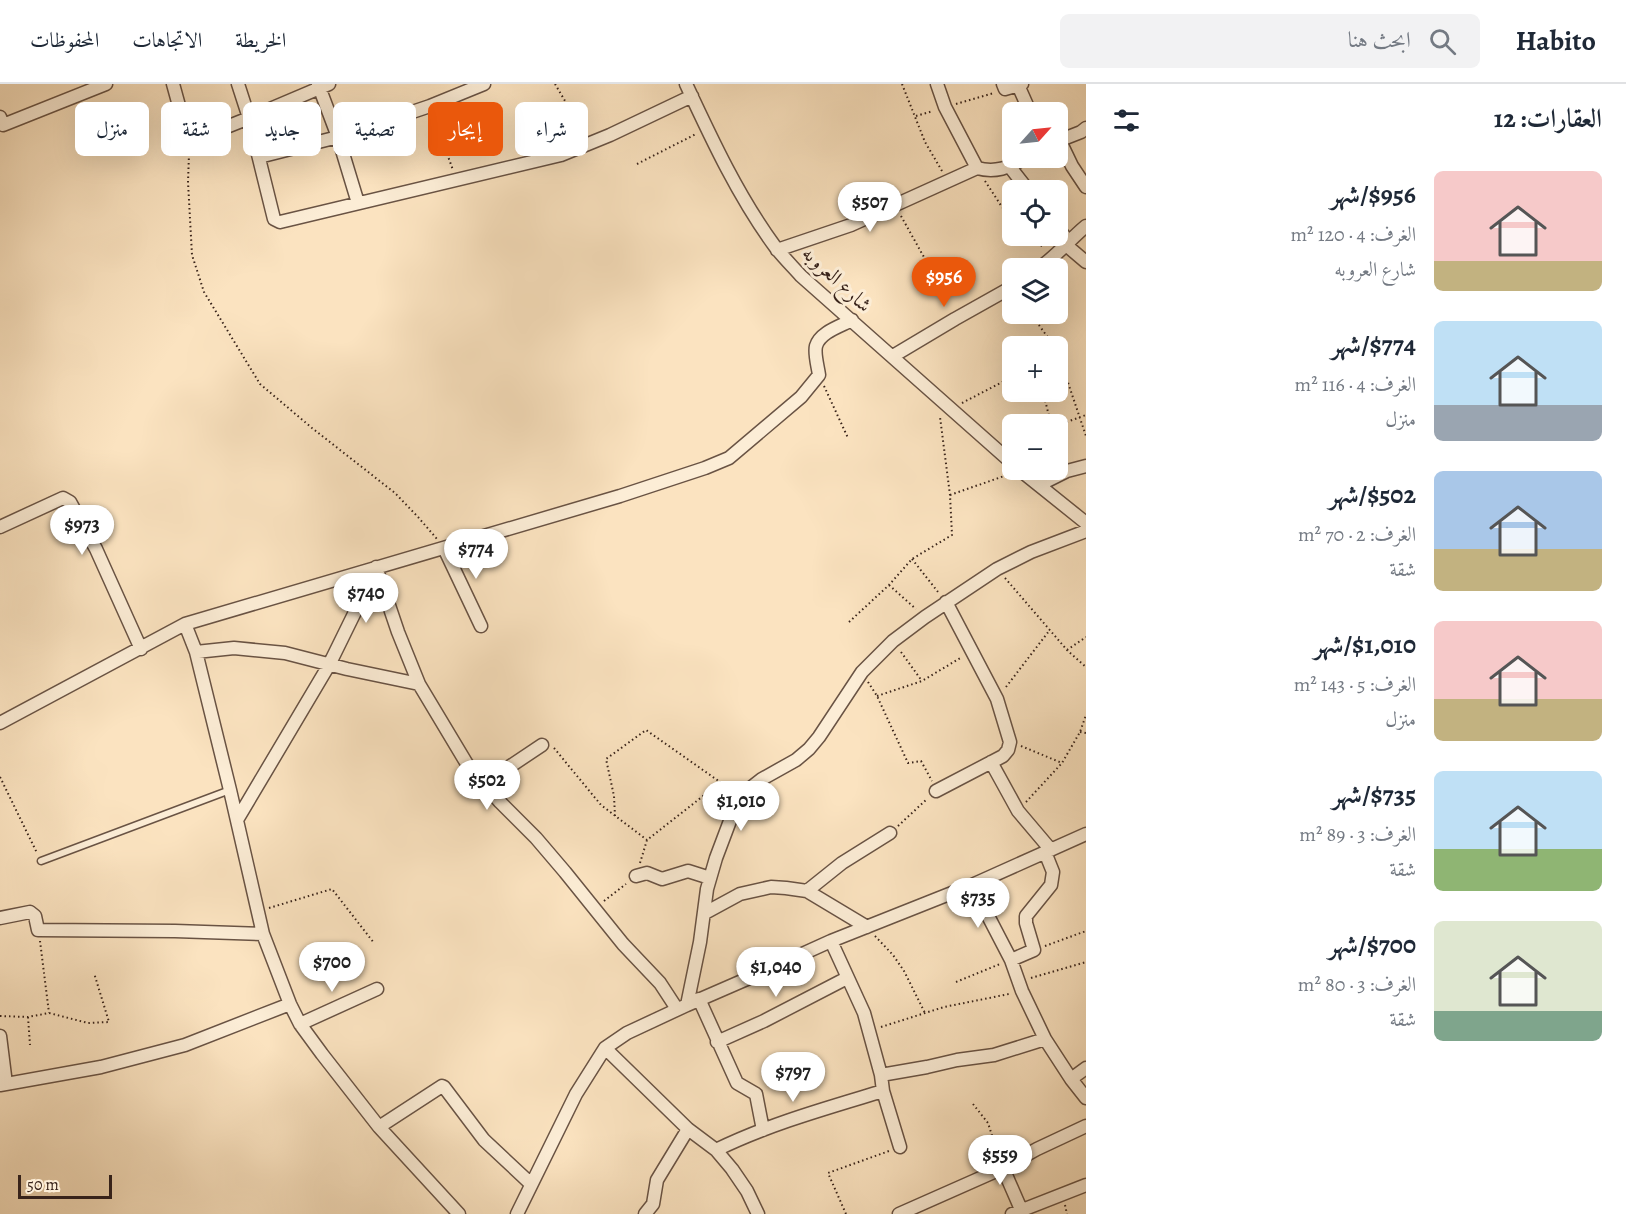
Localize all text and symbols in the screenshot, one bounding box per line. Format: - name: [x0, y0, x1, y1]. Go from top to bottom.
- search box: [1060, 14, 1480, 68]
- text: Habito: [1516, 22, 1596, 60]
- text: ابحث هنا: [1348, 25, 1411, 55]
- icon: search: [1426, 25, 1459, 58]
- text: المحفوظات: [30, 26, 99, 54]
- text: الاتجاهات: [132, 26, 202, 54]
- text: الخريطة: [235, 26, 286, 54]
- text: العقارات: 12: [1494, 101, 1602, 136]
- chip: منزل: [75, 102, 149, 156]
- chip: شقة: [161, 102, 231, 156]
- chip: جديد: [243, 102, 321, 156]
- chip: تصفية: [333, 102, 416, 156]
- chip: إيجار: [428, 102, 503, 156]
- chip: شراء: [515, 102, 588, 156]
- north arrow: [1002, 102, 1068, 168]
- map controls: [1002, 102, 1068, 480]
- icon: filters: [1110, 104, 1143, 137]
- text: $956/شهر: [1330, 177, 1416, 212]
- button: locate: [1002, 180, 1068, 246]
- pin: $507: [834, 182, 906, 233]
- text: $507: [852, 188, 888, 215]
- icon: home: [1482, 195, 1554, 267]
- text: الغرف: 4 · 120 m²: [1290, 221, 1416, 248]
- street label: شارع العروبه: [793, 239, 878, 321]
- text: شارع العروبه: [1334, 256, 1416, 283]
- pin: $956: [908, 257, 980, 308]
- button: layers: [1002, 258, 1068, 324]
- text: $956: [926, 263, 962, 290]
- text: $774/شهر: [1331, 327, 1416, 362]
- button: +: [1002, 336, 1068, 402]
- icon: home: [1482, 345, 1554, 417]
- text: الغرف: 4 · 116 m²: [1295, 371, 1416, 398]
- text: منزل: [1385, 406, 1416, 433]
- button: −: [1002, 414, 1068, 480]
- text: $502/شهر: [1329, 477, 1416, 512]
- icon: home: [1482, 495, 1554, 567]
- pin: $973: [46, 505, 118, 556]
- text: $973: [64, 511, 100, 538]
- text: الغرف: 2 · 70 m²: [1298, 521, 1416, 548]
- pin: $774: [440, 529, 512, 580]
- text: $774: [458, 535, 494, 562]
- text: شقة: [1390, 556, 1416, 583]
- pin: $740: [330, 573, 402, 624]
- text: $740: [347, 579, 385, 606]
- text: $1,010/شهر: [1314, 627, 1416, 662]
- icon: home: [1482, 645, 1554, 717]
- text: الغرف: 5 · 143 m²: [1294, 671, 1416, 698]
- text: منزل: [1385, 706, 1416, 733]
- pin: $502: [451, 760, 523, 811]
- text: $502: [468, 766, 506, 793]
- text: $735/شهر: [1332, 777, 1416, 812]
- pin: $1,010: [692, 781, 790, 832]
- text: $1,010: [716, 787, 766, 814]
- icon: home: [1482, 795, 1554, 867]
- text: الغرف: 3 · 89 m²: [1299, 821, 1416, 848]
- text: شقة: [1390, 856, 1416, 883]
- pin: $735: [942, 878, 1014, 929]
- text: $735: [961, 884, 996, 911]
- text: $700/شهر: [1328, 927, 1416, 962]
- pin: $700: [296, 942, 368, 993]
- icon: home: [1482, 945, 1554, 1017]
- pin: $1,040: [727, 947, 825, 998]
- text: $700: [313, 948, 351, 975]
- text: $1,040: [750, 953, 802, 980]
- text: الغرف: 3 · 80 m²: [1298, 971, 1416, 998]
- text: شقة: [1390, 1006, 1416, 1033]
- pin: $797: [757, 1052, 829, 1103]
- text: $797: [775, 1058, 811, 1085]
- pin: $559: [964, 1135, 1036, 1186]
- text: $559: [982, 1141, 1018, 1168]
- scale bar: [18, 1172, 112, 1200]
- text: 50 m: [27, 1174, 59, 1196]

